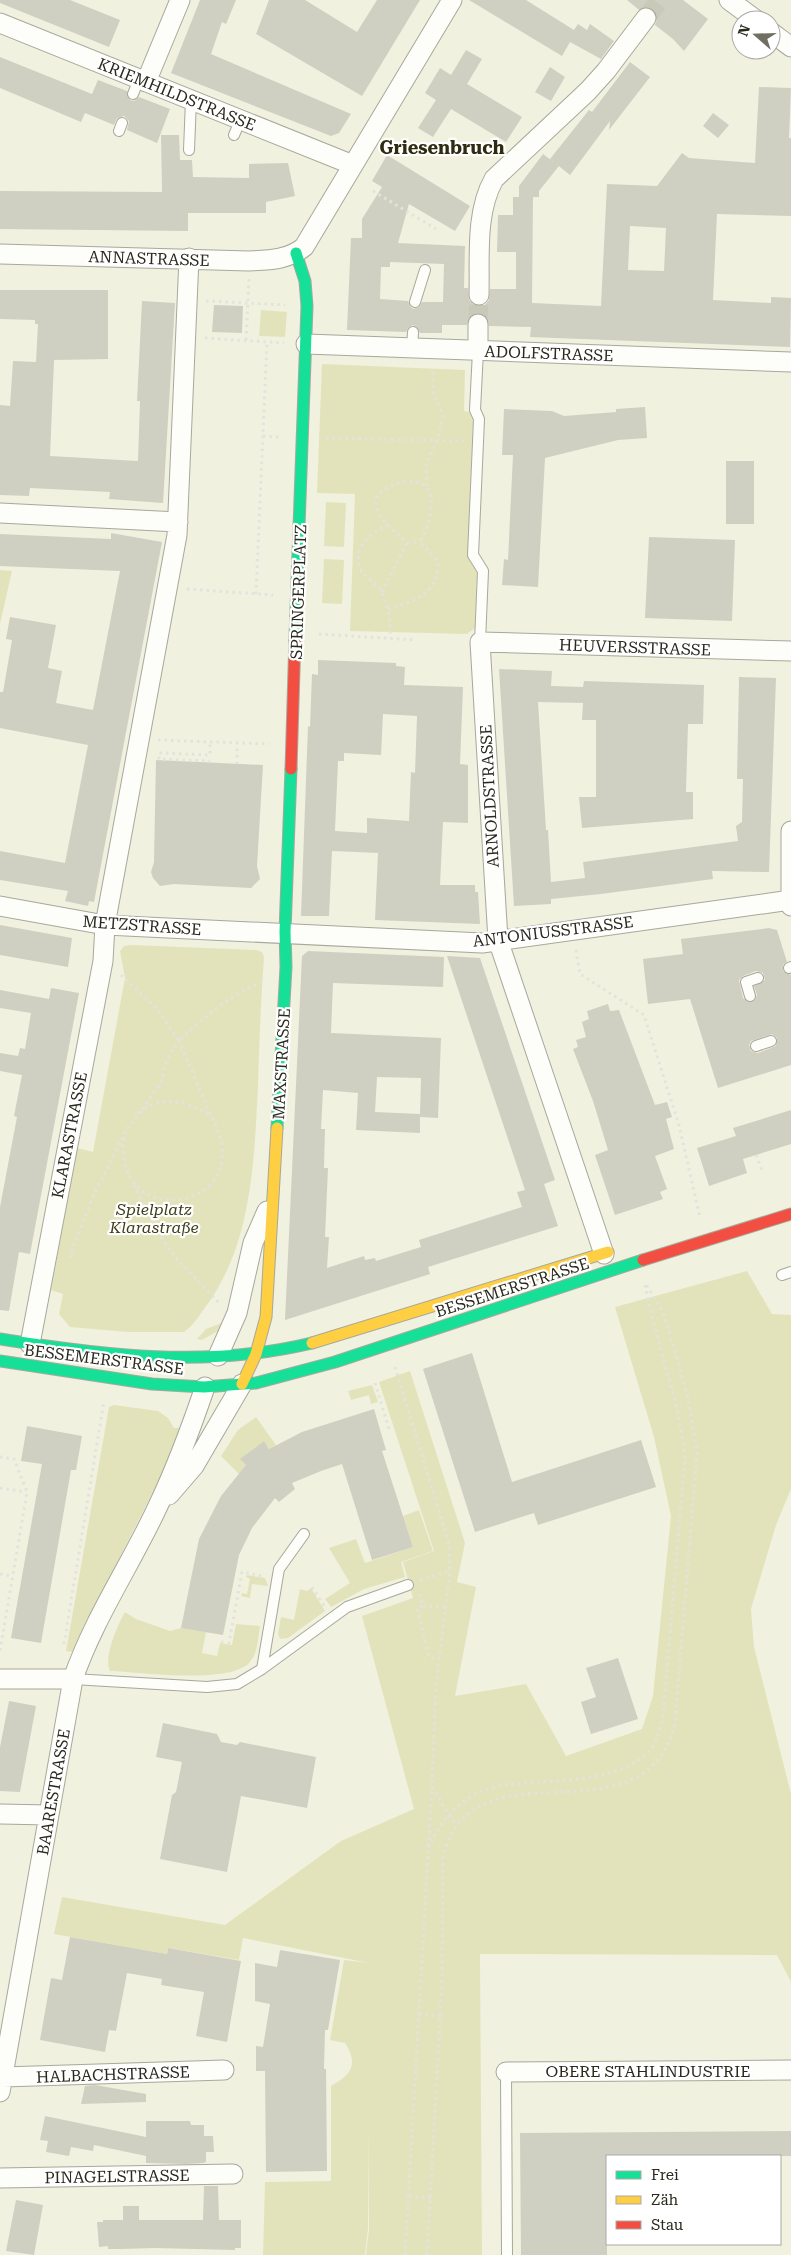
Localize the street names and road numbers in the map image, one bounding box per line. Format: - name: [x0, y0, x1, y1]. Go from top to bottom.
- street label: KRIEMHILDSTRASSE: [95, 54, 259, 135]
- street label: ANNASTRASSE: [88, 247, 210, 270]
- street label: ADOLFSTRASSE: [484, 342, 614, 365]
- street label: SPRINGERPLATZ: [287, 524, 310, 660]
- street label: HEUVERSSTRASSE: [559, 635, 711, 660]
- street label: ARNOLDSTRASSE: [476, 724, 503, 868]
- street label: METZSTRASSE: [82, 912, 202, 939]
- street label: ANTONIUSSTRASSE: [472, 912, 634, 951]
- street label: MAXSTRASSE: [269, 1008, 294, 1120]
- street label: KLARASTRASSE: [48, 1070, 91, 1200]
- street label: BESSEMERSTRASSE: [433, 1254, 592, 1321]
- street label: BESSEMERSTRASSE: [23, 1340, 185, 1379]
- street label: BAARESTRASSE: [33, 1727, 74, 1857]
- street label: HALBACHSTRASSE: [36, 2062, 190, 2087]
- street label: OBERE STAHLINDUSTRIE: [546, 2062, 750, 2081]
- street label: PINAGELSTRASSE: [44, 2166, 190, 2187]

